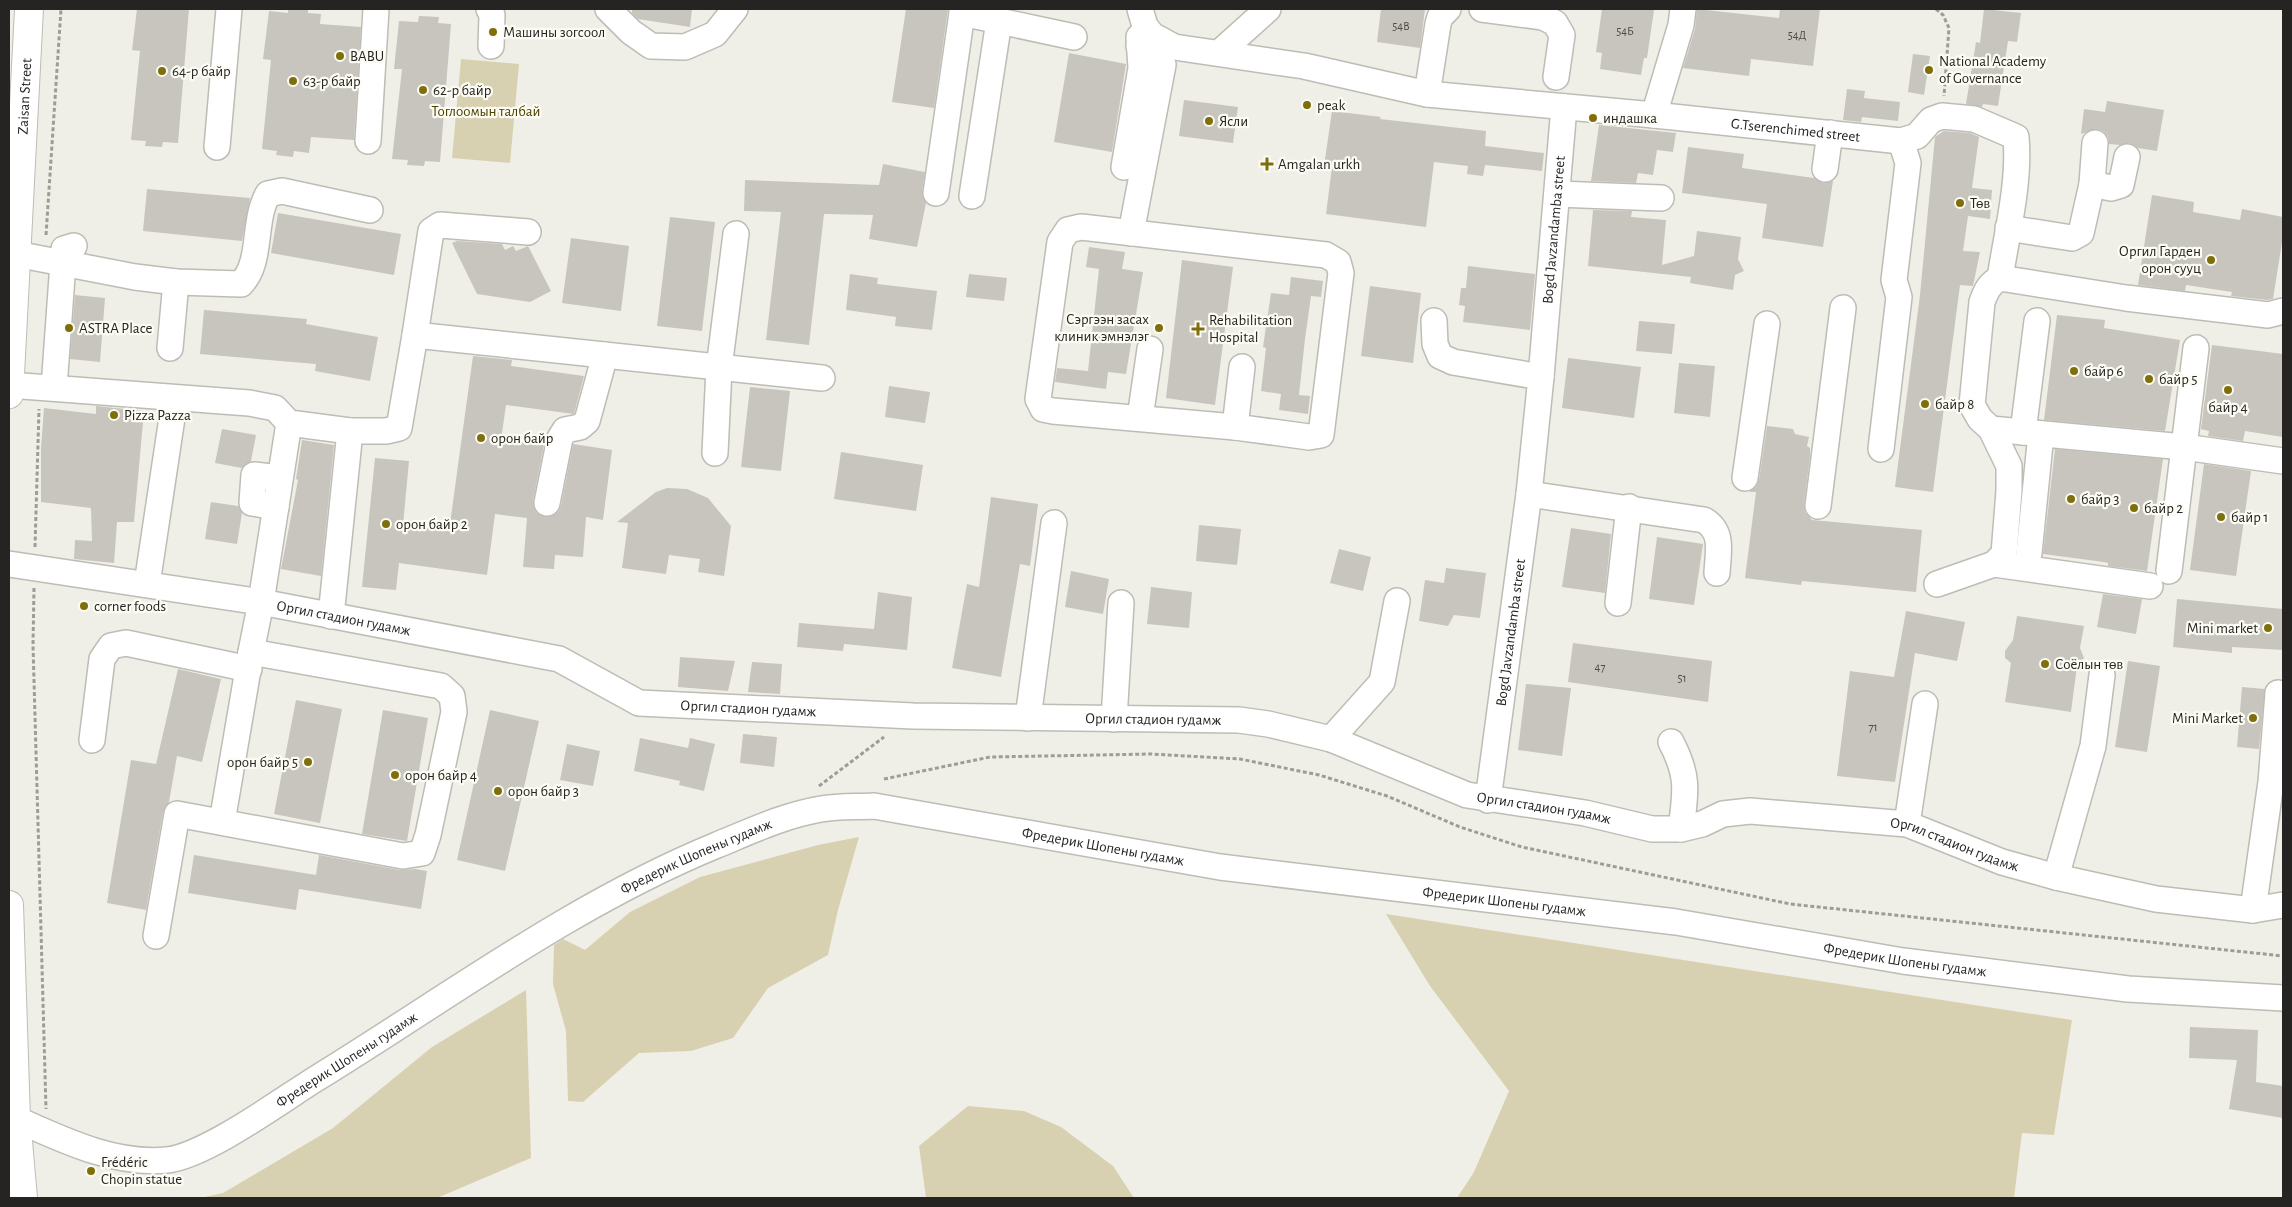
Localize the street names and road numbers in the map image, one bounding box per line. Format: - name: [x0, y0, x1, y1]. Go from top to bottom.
- street label: Zaisan Street: [15, 58, 34, 135]
- street label: G.Tserenchimed street: [1730, 116, 1861, 145]
- street label: Bogd Javzandamba street: [1540, 155, 1568, 305]
- street label: Bogd Javzandamba street: [1494, 558, 1528, 707]
- street label: Оргил стадион гудамж: [275, 598, 412, 639]
- street label: Оргил стадион гудамж: [680, 698, 817, 719]
- street label: Оргил стадион гудамж: [1085, 711, 1222, 728]
- street label: Оргил стадион гудамж: [1476, 790, 1613, 827]
- street label: Фредерик Шопены гудамж: [618, 816, 774, 897]
- street label: Оргил стадион гудамж: [1890, 816, 2020, 874]
- street label: Фредерик Шопены гудамж: [1021, 825, 1186, 869]
- street label: Фредерик Шопены гудамж: [1422, 884, 1587, 919]
- street label: Фредерик Шопены гудамж: [1822, 940, 1988, 979]
- street label: Фредерик Шопены гудамж: [273, 1009, 420, 1111]

